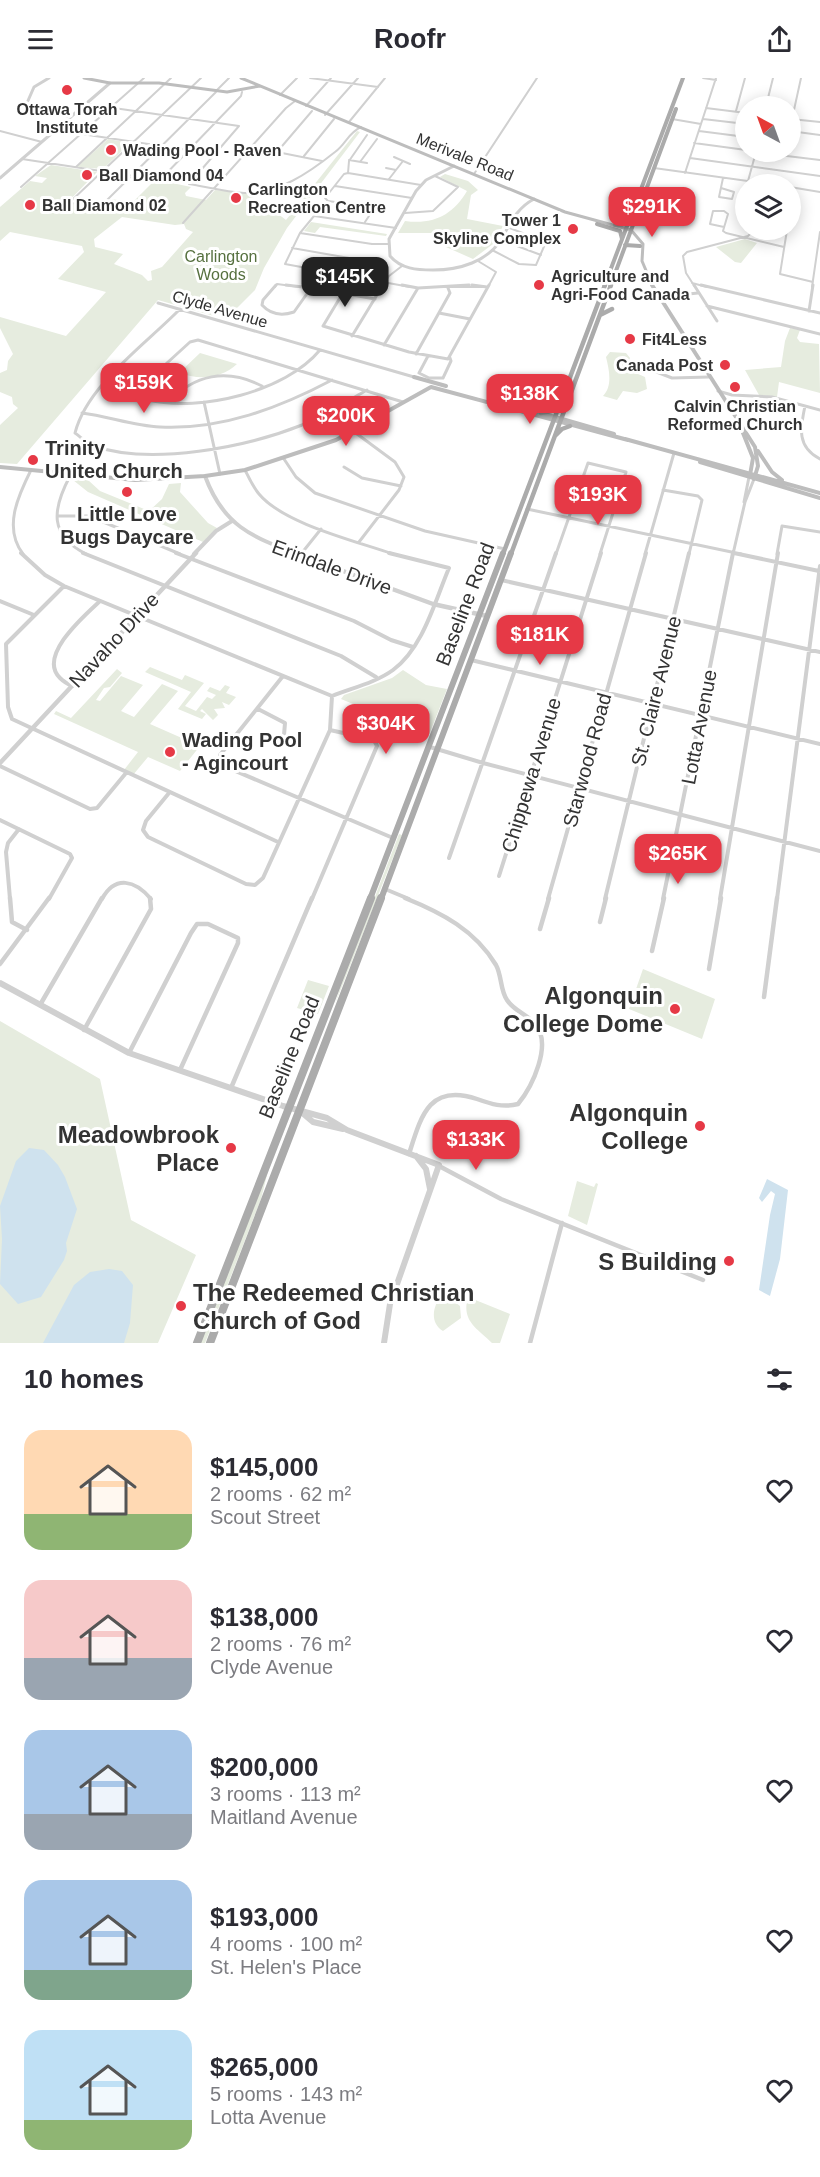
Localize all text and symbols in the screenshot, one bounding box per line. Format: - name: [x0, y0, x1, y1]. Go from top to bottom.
- icon: menu: [24, 23, 57, 56]
- icon: share: [763, 23, 796, 56]
- text: Roofr: [374, 24, 446, 54]
- marker: Ottawa Torah Institute: [60, 83, 74, 97]
- north arrow: [735, 96, 801, 162]
- map controls: [735, 96, 801, 240]
- place label: Ottawa Torah Institute: [16, 101, 118, 136]
- street label: Merivale Road: [414, 130, 516, 184]
- place label: Wading Pool - Raven: [123, 142, 282, 159]
- marker: Wading Pool - Raven: [104, 143, 118, 157]
- place label: Ball Diamond 04: [99, 167, 224, 184]
- marker: Ball Diamond 04: [80, 168, 94, 182]
- button: layers: [735, 174, 801, 240]
- place label: Carlington Recreation Centre: [248, 181, 386, 216]
- pin: $291K: [610, 187, 694, 238]
- marker: Carlington Recreation Centre: [229, 191, 243, 205]
- text: $291K: [623, 195, 681, 217]
- place label: Ball Diamond 02: [42, 197, 167, 214]
- marker: Ball Diamond 02: [23, 198, 37, 212]
- place label: Tower 1 Skyline Complex: [433, 212, 561, 247]
- marker: Tower 1 Skyline Complex: [566, 222, 580, 236]
- park label: Carlington Woods: [185, 248, 257, 283]
- pin: $145K: [303, 257, 387, 308]
- text: $145K: [316, 265, 374, 287]
- place label: Agriculture and Agri-Food Canada: [551, 268, 690, 303]
- marker: Agriculture and Agri-Food Canada: [532, 278, 546, 292]
- street label: Clyde Avenue: [170, 287, 270, 331]
- place label: Fit4Less: [642, 331, 707, 348]
- marker: Fit4Less: [623, 332, 637, 346]
- place label: Canada Post: [616, 357, 714, 374]
- marker: Canada Post: [718, 358, 732, 372]
- pin: $159K: [102, 363, 186, 414]
- text: $159K: [115, 371, 173, 393]
- pin: $138K: [488, 374, 572, 425]
- marker: Calvin Christian Reformed Church: [728, 380, 742, 394]
- text: $138K: [501, 382, 559, 404]
- pin: $200K: [304, 396, 388, 447]
- place label: Calvin Christian Reformed Church: [667, 398, 803, 433]
- text: $200K: [317, 404, 375, 426]
- place label: Trinity United Church: [45, 437, 183, 482]
- marker: Trinity United Church: [26, 453, 40, 467]
- pin: $193K: [556, 475, 640, 526]
- text: $193K: [569, 483, 627, 505]
- marker: Little Love Bugs Daycare: [120, 485, 134, 499]
- place label: Little Love Bugs Daycare: [60, 503, 194, 548]
- street label: Erindale Drive: [269, 535, 395, 599]
- street label: Baseline Road: [431, 539, 499, 669]
- street label: Navaho Drive: [65, 588, 163, 692]
- street label: St. Claire Avenue: [627, 614, 685, 768]
- pin: $181K: [498, 615, 582, 666]
- text: $181K: [511, 623, 569, 645]
- street label: Lotta Avenue: [677, 668, 721, 786]
- street label: Starwood Road: [559, 691, 615, 829]
- street label: Chippewa Avenue: [497, 695, 565, 855]
- pin: $304K: [344, 704, 428, 755]
- text: $304K: [357, 712, 415, 734]
- place label: Wading Pool - Agincourt: [182, 729, 302, 774]
- marker: Wading Pool - Agincourt: [163, 745, 177, 759]
- pin: $265K: [636, 834, 720, 885]
- text: $265K: [649, 842, 707, 864]
- place label: Algonquin College Dome: [503, 982, 663, 1037]
- street label: Baseline Road: [254, 993, 324, 1121]
- marker: Algonquin College Dome: [668, 1002, 682, 1016]
- place label: Algonquin College: [569, 1099, 688, 1154]
- marker: Algonquin College: [693, 1119, 707, 1133]
- pin: $133K: [434, 1120, 518, 1171]
- place label: Meadowbrook Place: [58, 1121, 220, 1176]
- text: $133K: [447, 1128, 505, 1150]
- marker: Meadowbrook Place: [224, 1141, 238, 1155]
- place label: S Building: [598, 1248, 717, 1275]
- marker: S Building: [722, 1254, 736, 1268]
- place label: The Redeemed Christian Church of God: [193, 1279, 474, 1334]
- marker: The Redeemed Christian Church of God: [174, 1299, 188, 1313]
- icon: filters: [763, 1363, 796, 1396]
- text: 10 homes: [24, 1364, 144, 1394]
- text: $145,000: [210, 1452, 318, 1482]
- icon: home: [72, 1454, 144, 1526]
- icon: heart: [763, 1474, 796, 1507]
- text: 2 rooms · 62 m²: [210, 1483, 351, 1505]
- text: Scout Street: [210, 1506, 320, 1528]
- text: $138,000: [210, 1602, 318, 1632]
- icon: home: [72, 1604, 144, 1676]
- icon: heart: [763, 1624, 796, 1657]
- text: 2 rooms · 76 m²: [210, 1633, 351, 1655]
- text: Clyde Avenue: [210, 1656, 333, 1678]
- text: $200,000: [210, 1752, 318, 1782]
- icon: home: [72, 1754, 144, 1826]
- icon: heart: [763, 1774, 796, 1807]
- text: 3 rooms · 113 m²: [210, 1783, 361, 1805]
- text: Maitland Avenue: [210, 1806, 358, 1828]
- text: $193,000: [210, 1902, 318, 1932]
- icon: home: [72, 1904, 144, 1976]
- icon: heart: [763, 1924, 796, 1957]
- text: 4 rooms · 100 m²: [210, 1933, 362, 1955]
- text: St. Helen's Place: [210, 1956, 362, 1978]
- text: $265,000: [210, 2052, 318, 2082]
- icon: home: [72, 2054, 144, 2126]
- icon: heart: [763, 2074, 796, 2107]
- text: 5 rooms · 143 m²: [210, 2083, 362, 2105]
- text: Lotta Avenue: [210, 2106, 326, 2128]

